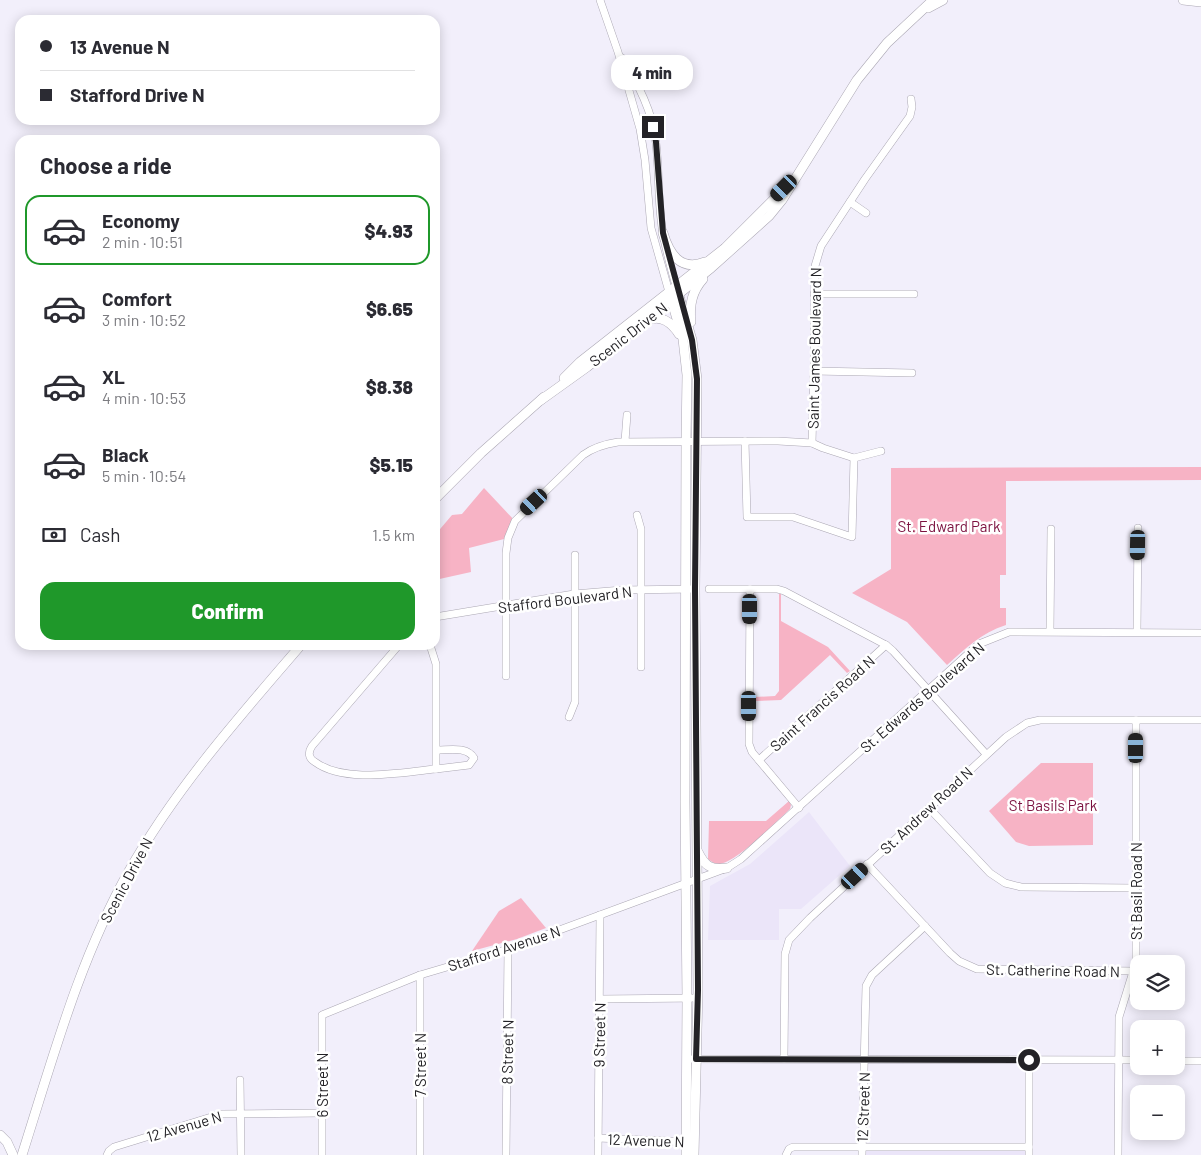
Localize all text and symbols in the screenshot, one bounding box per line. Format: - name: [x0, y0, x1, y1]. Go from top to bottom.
- text: 13 Avenue N: [70, 35, 170, 58]
- callout: 4 min: [612, 54, 694, 90]
- text: 4 min: [632, 63, 672, 82]
- text: Stafford Drive N: [70, 83, 205, 106]
- route end: [642, 116, 664, 138]
- text: Choose a ride: [40, 152, 172, 178]
- car: [768, 172, 799, 204]
- icon: car: [42, 208, 87, 253]
- text: Economy: [102, 209, 180, 232]
- text: $4.93: [365, 219, 413, 242]
- text: 2 min · 10:51: [102, 232, 183, 251]
- street label: Saint James Boulevard N: [804, 267, 824, 429]
- icon: car: [42, 286, 87, 331]
- text: Comfort: [102, 287, 172, 310]
- text: $6.65: [366, 297, 413, 320]
- street label: Scenic Drive N: [586, 298, 670, 370]
- text: 3 min · 10:52: [102, 310, 186, 329]
- icon: car: [42, 364, 87, 409]
- text: XL: [102, 365, 125, 388]
- text: $8.38: [366, 375, 413, 398]
- text: 4 min · 10:53: [102, 388, 186, 407]
- icon: car: [42, 442, 87, 487]
- text: Black: [102, 443, 149, 466]
- text: $5.15: [369, 453, 413, 476]
- text: 5 min · 10:54: [102, 466, 186, 485]
- car: [517, 486, 550, 518]
- park label: St. Edward Park: [897, 517, 1001, 535]
- icon: cash: [40, 521, 68, 549]
- text: Cash: [80, 523, 121, 546]
- text: 1.5 km: [372, 525, 415, 544]
- car: [1130, 530, 1145, 560]
- button: Confirm: [40, 582, 415, 640]
- street label: Stafford Boulevard N: [497, 582, 633, 616]
- car: [742, 594, 757, 624]
- street label: St. Edwards Boulevard N: [856, 638, 988, 756]
- street label: Saint Francis Road N: [766, 651, 878, 755]
- car: [741, 691, 756, 721]
- car: [1128, 733, 1143, 763]
- street label: St. Andrew Road N: [876, 763, 976, 857]
- park label: St Basils Park: [1009, 796, 1098, 814]
- street label: Scenic Drive N: [96, 834, 156, 926]
- street label: St Basil Road N: [1127, 842, 1145, 940]
- car: [838, 860, 871, 892]
- street label: Stafford Avenue N: [445, 921, 563, 975]
- map controls: [1130, 955, 1185, 1140]
- button: layers: [1130, 955, 1185, 1010]
- street label: St. Catherine Road N: [986, 960, 1120, 980]
- street label: 9 Street N: [589, 1002, 609, 1068]
- street label: 8 Street N: [497, 1019, 517, 1085]
- button: +: [1130, 1020, 1185, 1075]
- street label: 7 Street N: [411, 1033, 429, 1097]
- route start: [1018, 1049, 1040, 1071]
- street label: 6 Street N: [313, 1053, 331, 1117]
- street label: 12 Street N: [853, 1072, 873, 1142]
- button: −: [1130, 1085, 1185, 1140]
- street label: 12 Avenue N: [144, 1107, 224, 1145]
- street label: 12 Avenue N: [607, 1130, 685, 1150]

